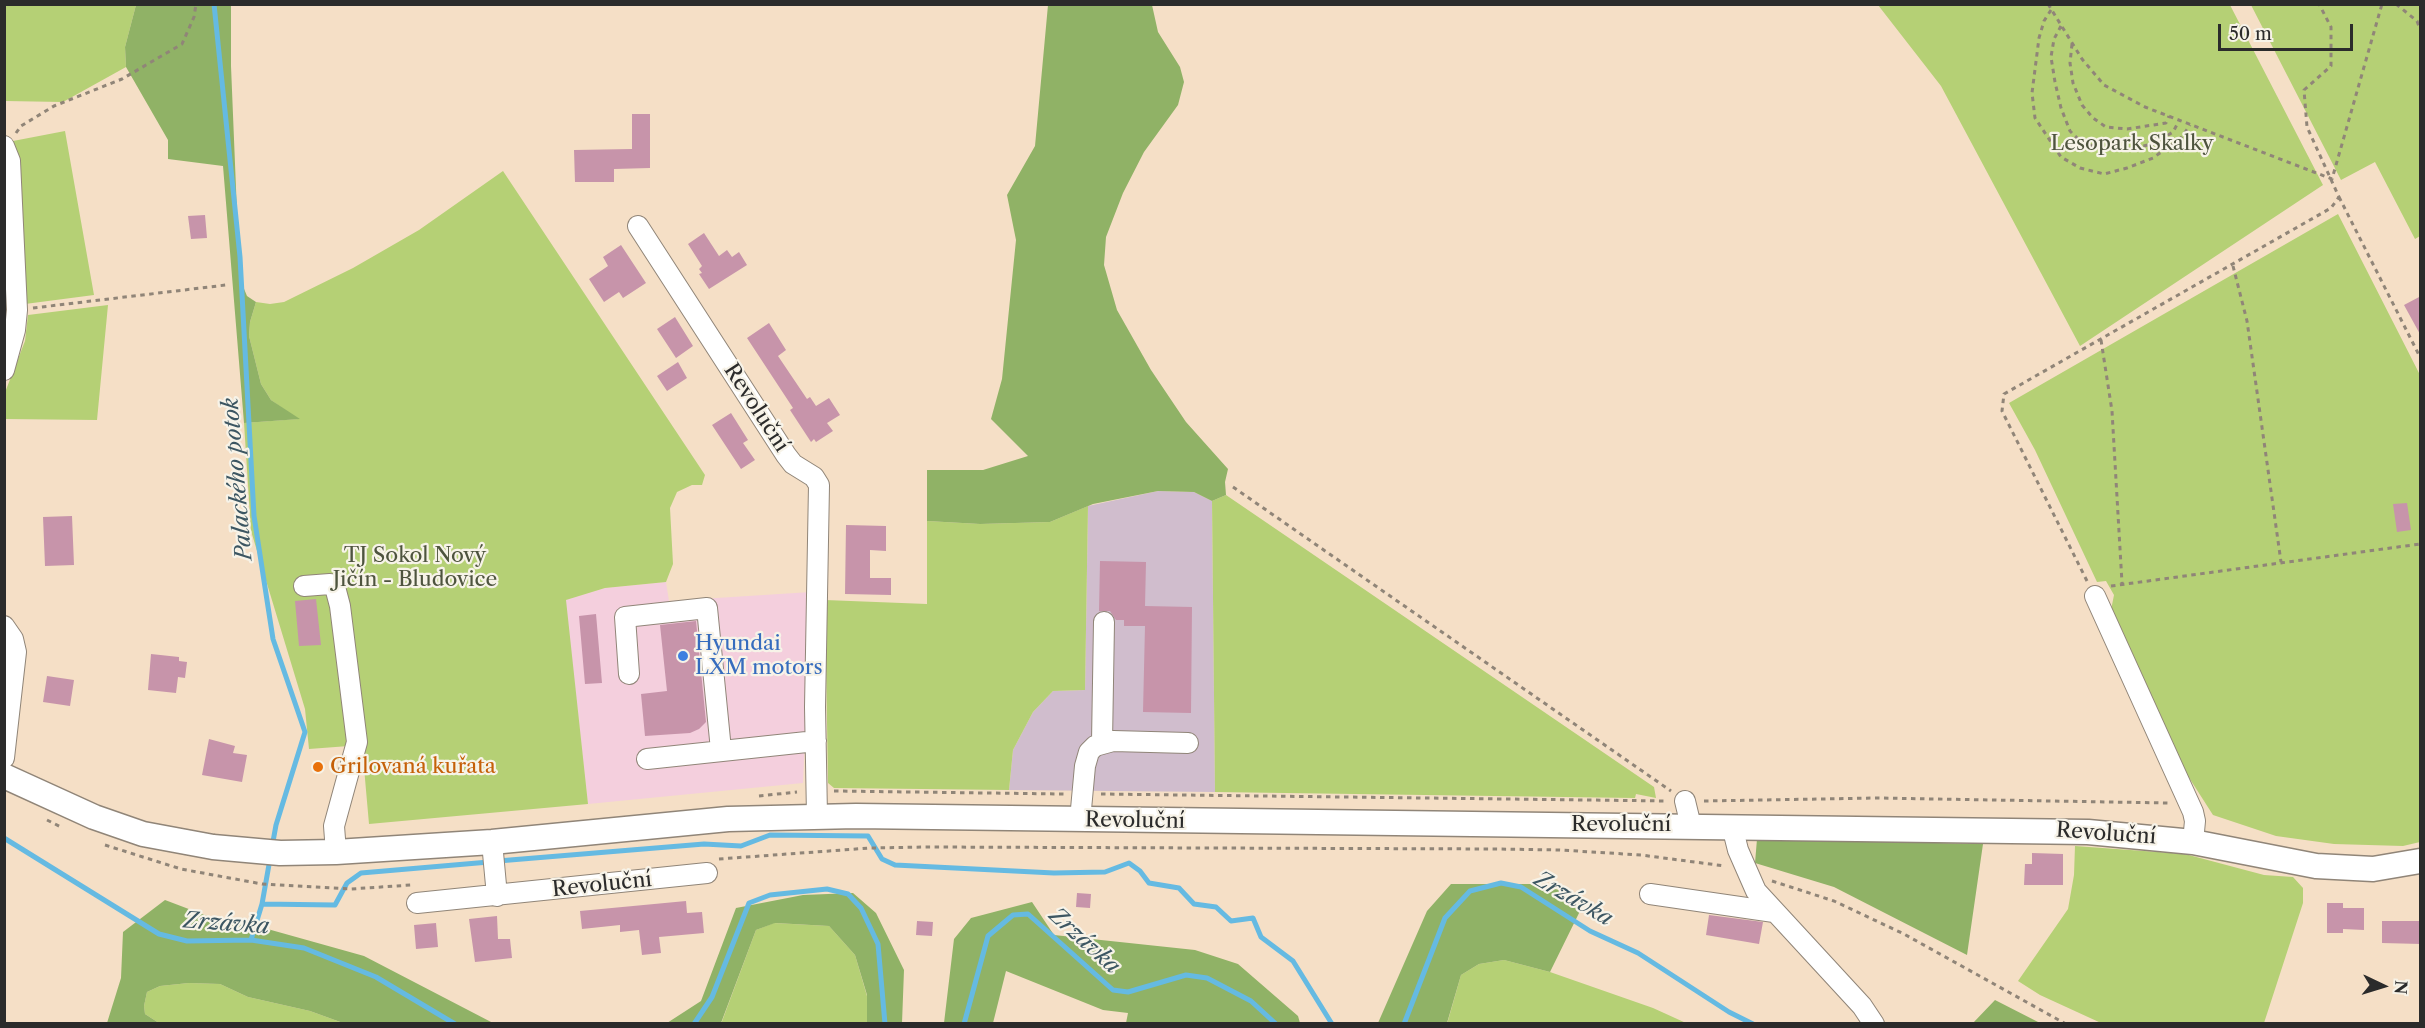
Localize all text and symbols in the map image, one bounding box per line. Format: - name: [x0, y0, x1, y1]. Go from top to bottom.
- scale bar: [2221, 12, 2356, 50]
- text: 50 m: [2229, 23, 2272, 45]
- park label: Lesopark Skalky: [2050, 131, 2214, 157]
- street label: Revoluční: [718, 359, 794, 457]
- water label: Palackého potok: [218, 396, 258, 562]
- park label: TJ Sokol Nový Jičín - Bludovice: [333, 543, 497, 593]
- place label: Hyundai LXM motors: [695, 631, 823, 681]
- marker: Hyundai LXM motors: [676, 649, 690, 663]
- place label: Grilovaná kuřata: [330, 754, 496, 780]
- marker: Grilovaná kuřata: [311, 760, 325, 774]
- street label: Revoluční: [1085, 808, 1185, 834]
- street label: Revoluční: [1571, 812, 1671, 838]
- street label: Revoluční: [2055, 818, 2157, 850]
- water label: Zrzávka: [1529, 866, 1617, 932]
- street label: Revoluční: [551, 867, 653, 903]
- water label: Zrzávka: [1043, 902, 1125, 980]
- water label: Zrzávka: [182, 908, 270, 940]
- north arrow: [2353, 956, 2413, 1016]
- text: N: [2390, 980, 2411, 995]

